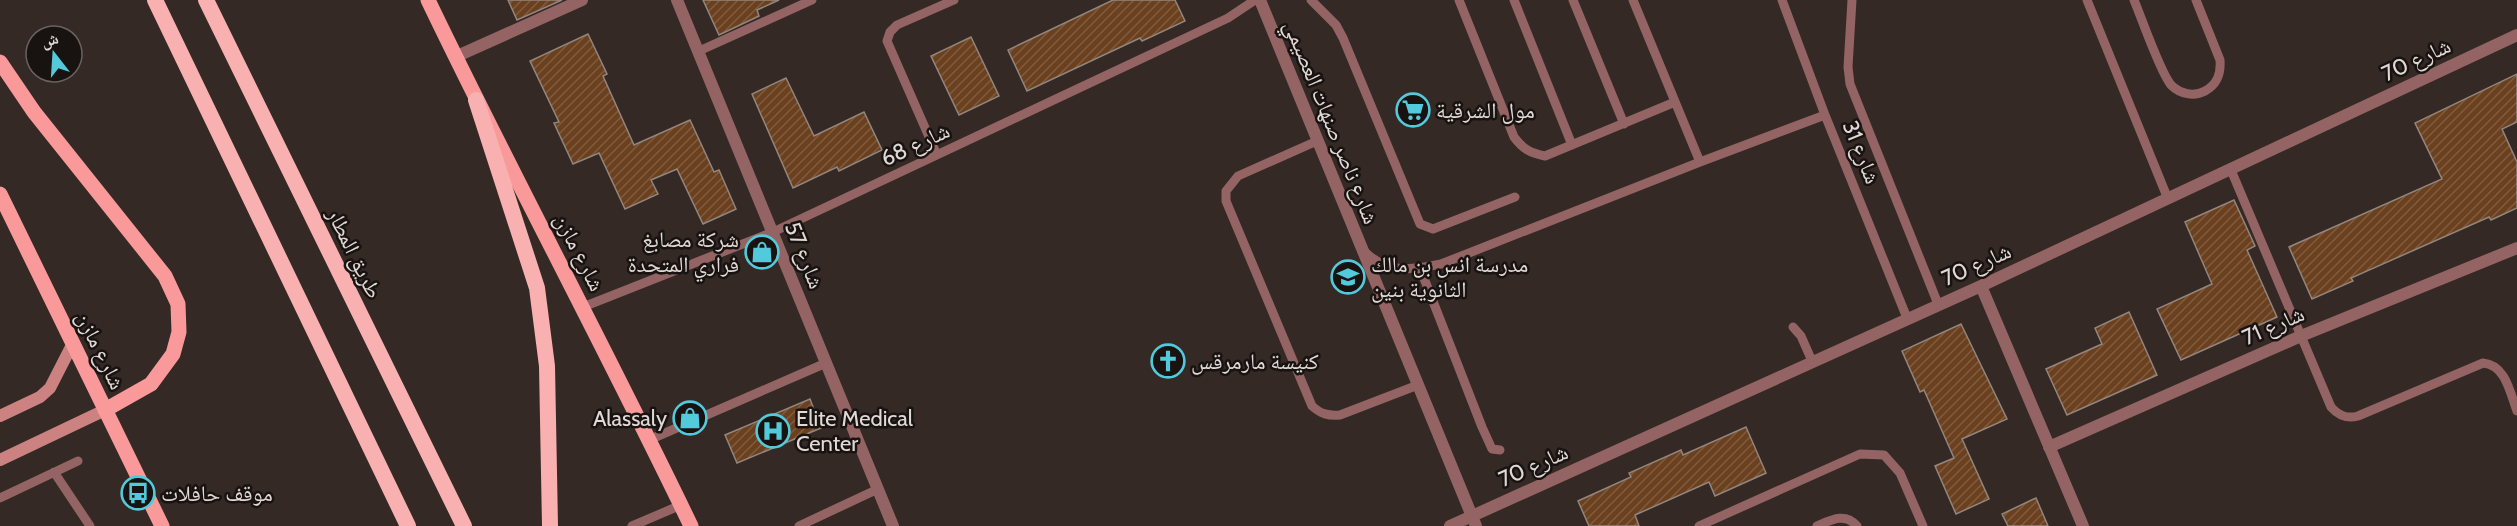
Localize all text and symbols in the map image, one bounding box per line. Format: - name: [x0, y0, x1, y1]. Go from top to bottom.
- street label: شارع ناصر صنهات العصيمي: [1275, 16, 1385, 229]
- north arrow: [24, 24, 84, 84]
- text: ش: [39, 29, 61, 52]
- street label: شارع 70: [2377, 32, 2455, 87]
- supermarket icon: مول الشرقية: [1395, 92, 1431, 128]
- place label: مول الشرقية: [1436, 97, 1535, 124]
- street label: شارع 68: [877, 117, 954, 172]
- street label: شارع 31: [1837, 117, 1886, 188]
- street label: طريق المطار: [321, 203, 388, 303]
- street label: شارع مازن: [549, 209, 611, 296]
- street label: شارع 57: [779, 218, 830, 293]
- place label: شركة مصابغ فراري المتحدة: [628, 226, 739, 282]
- shop icon: شركة مصابغ فراري المتحدة: [744, 234, 780, 270]
- street label: شارع 70: [1937, 237, 2015, 292]
- place label: مدرسة انس بن مالك الثانوية بنين: [1371, 251, 1528, 303]
- school or university icon: مدرسة انس بن مالك الثانوية بنين: [1330, 259, 1366, 295]
- street label: شارع 71: [2238, 300, 2308, 351]
- street label: شارع مازن: [70, 307, 131, 394]
- church icon: كنيسة مارمرقس: [1150, 343, 1186, 379]
- place label: كنيسة مارمرقس: [1191, 348, 1319, 375]
- shop icon: Alassaly: [672, 400, 708, 436]
- place label: Alassaly: [593, 405, 667, 432]
- place label: Elite Medical Center: [796, 405, 914, 457]
- hospital icon: Elite Medical Center: [755, 413, 791, 449]
- street label: شارع 70: [1494, 438, 1572, 493]
- bus stop icon: موقف حافلات: [120, 475, 156, 511]
- place label: موقف حافلات: [161, 480, 273, 507]

